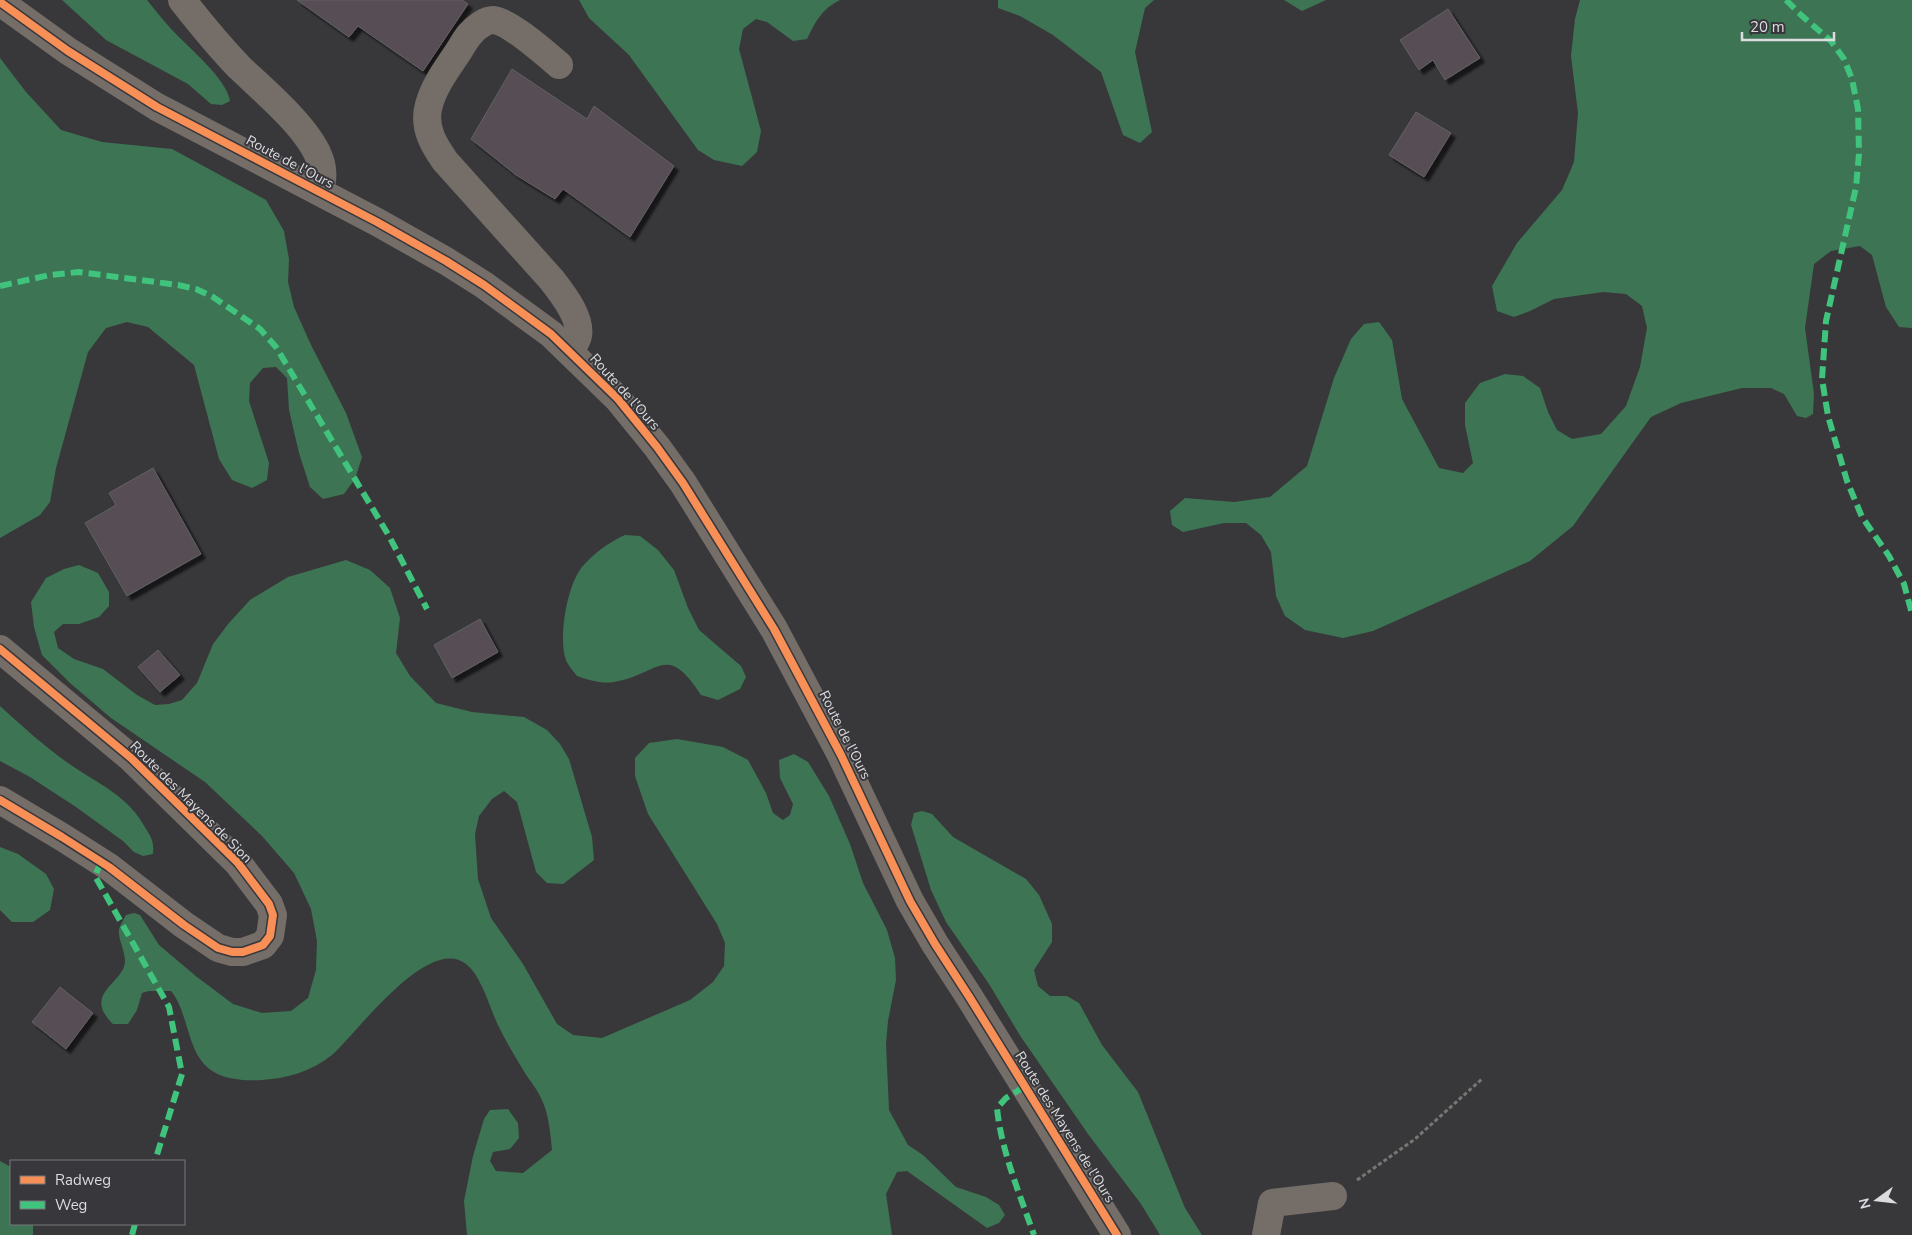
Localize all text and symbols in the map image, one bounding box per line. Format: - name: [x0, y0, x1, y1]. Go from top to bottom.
- scale bar: [1742, 10, 1834, 42]
- text: 20 m: [1750, 17, 1785, 37]
- street label: Route de l'Ours: [243, 131, 337, 193]
- street label: Route de l'Ours: [586, 350, 665, 435]
- street label: Route de l'Ours: [815, 688, 876, 783]
- street label: Route des Mayens de Sion: [126, 737, 256, 867]
- street label: Route des Mayens de l'Ours: [1011, 1048, 1120, 1206]
- legend: [10, 1160, 185, 1225]
- text: Radweg: [55, 1170, 111, 1190]
- north arrow: [1852, 1175, 1902, 1225]
- text: Weg: [55, 1195, 87, 1215]
- text: N: [1854, 1196, 1875, 1211]

